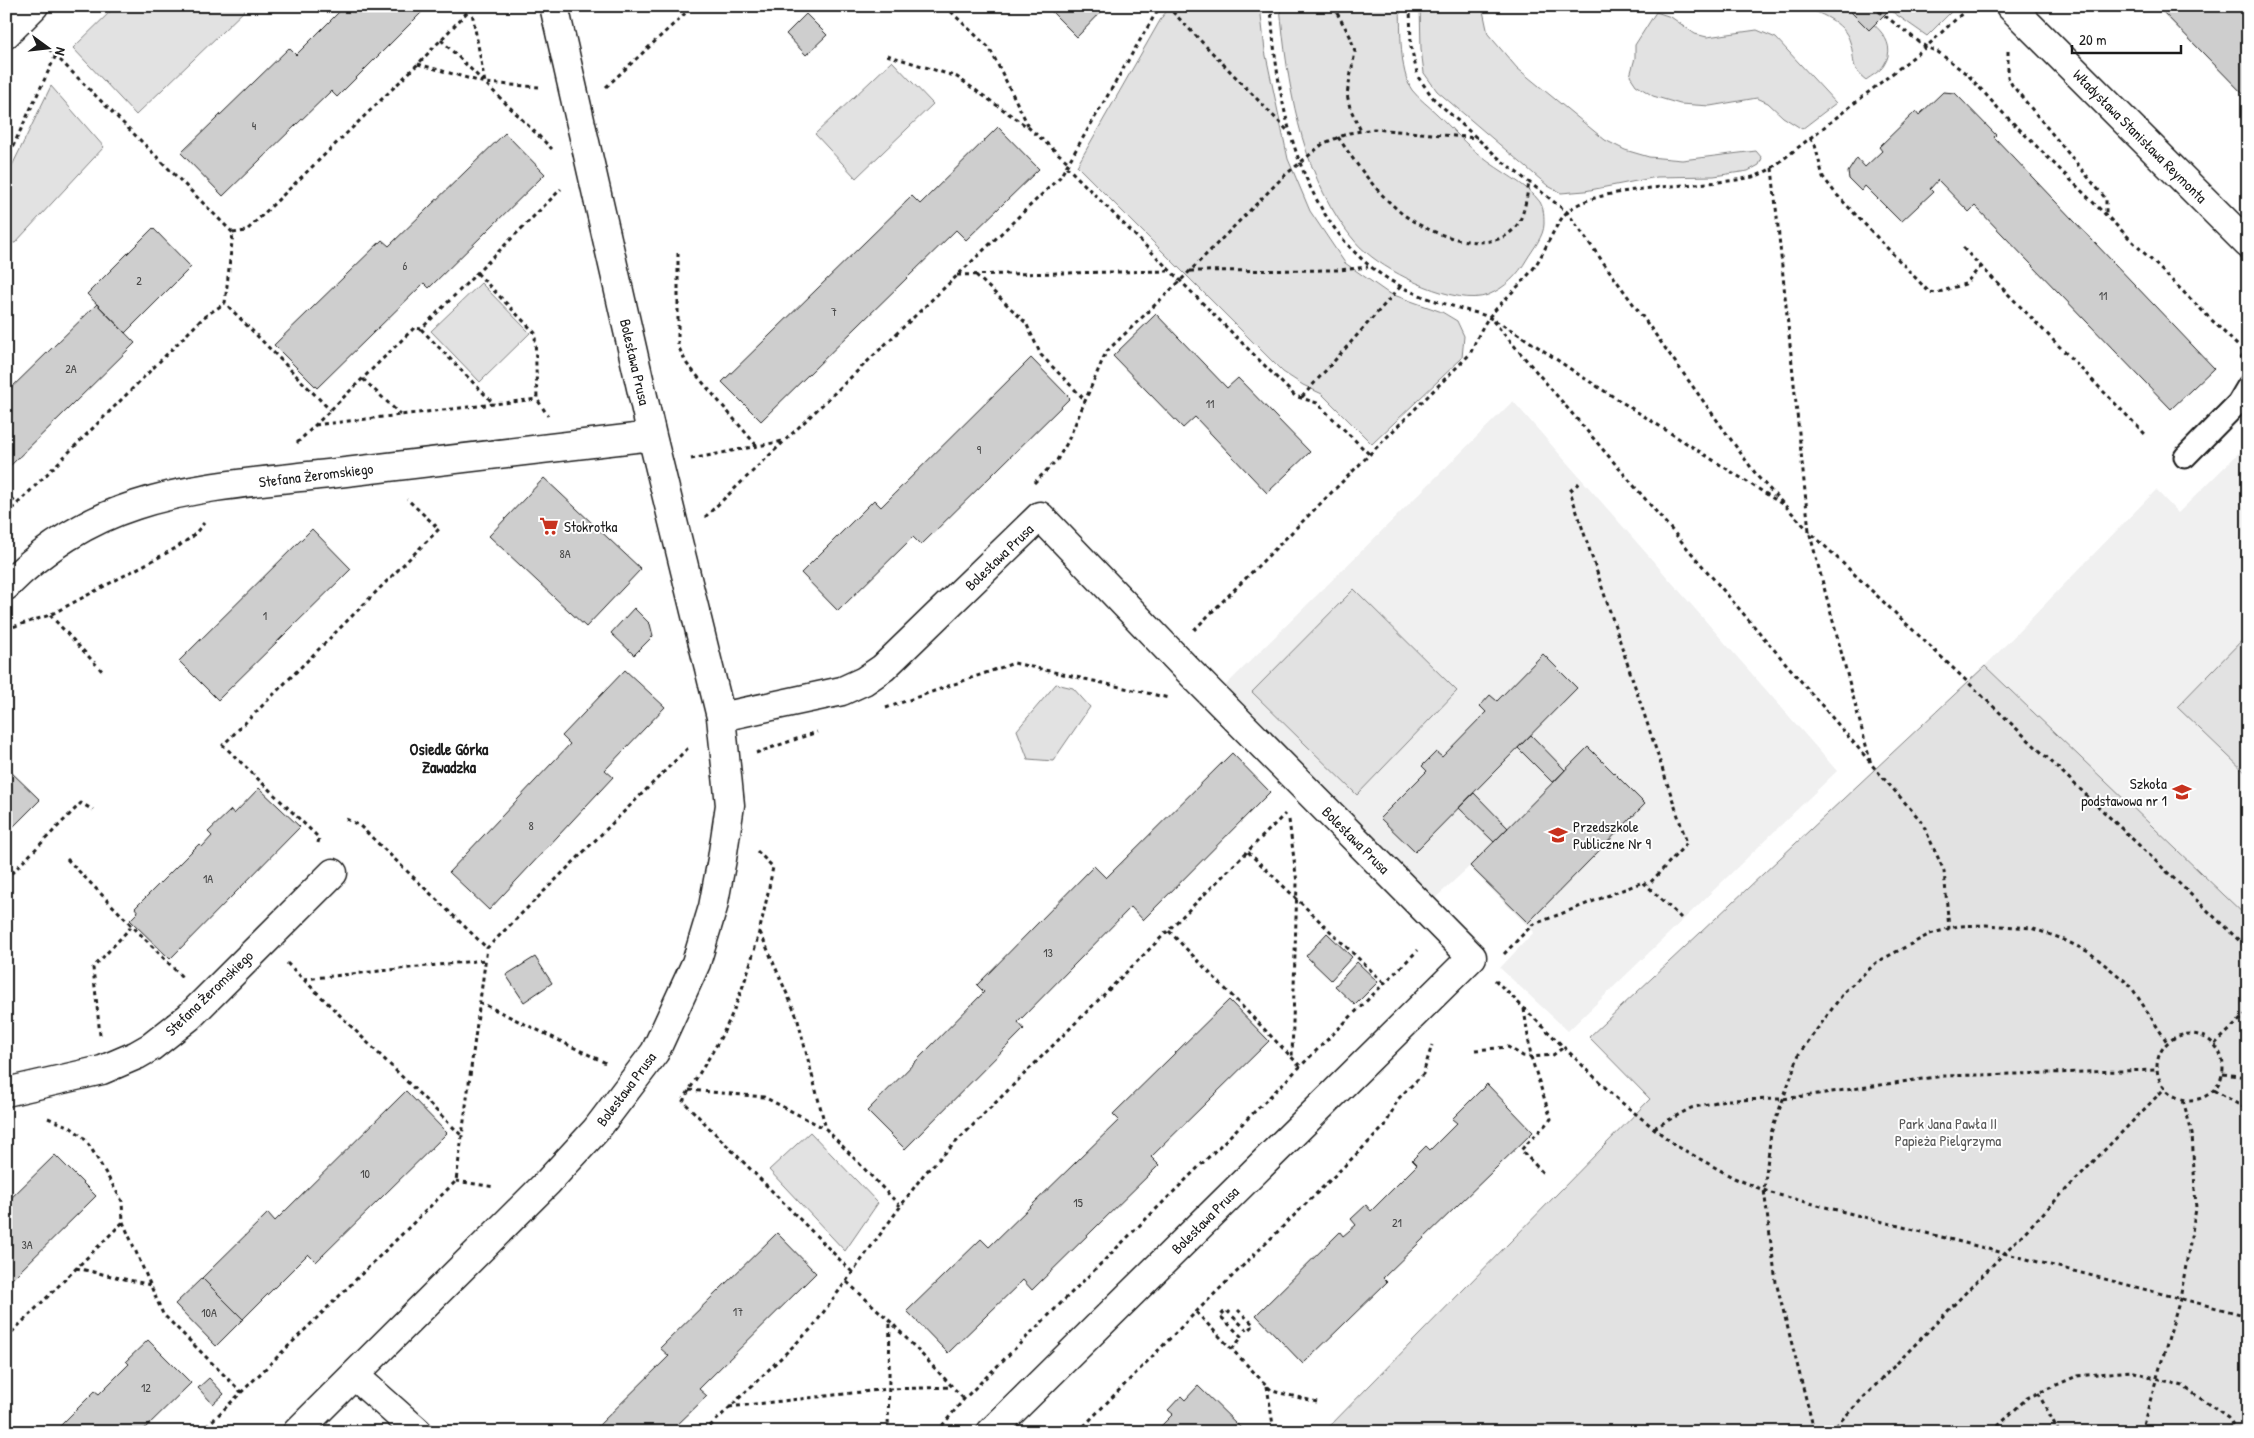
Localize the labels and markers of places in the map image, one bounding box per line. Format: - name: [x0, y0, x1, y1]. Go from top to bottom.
- supermarket icon: Stokrotka: [538, 515, 560, 537]
- place label: Stokrotka: [564, 516, 618, 537]
- place label: Szkoła podstawowa nr 1: [2081, 773, 2167, 811]
- school or university icon: Szkoła podstawowa nr 1: [2171, 781, 2193, 803]
- place label: Przedszkole Publiczne Nr 9: [1573, 816, 1651, 854]
- school or university icon: Przedszkole Publiczne Nr 9: [1547, 824, 1569, 846]

